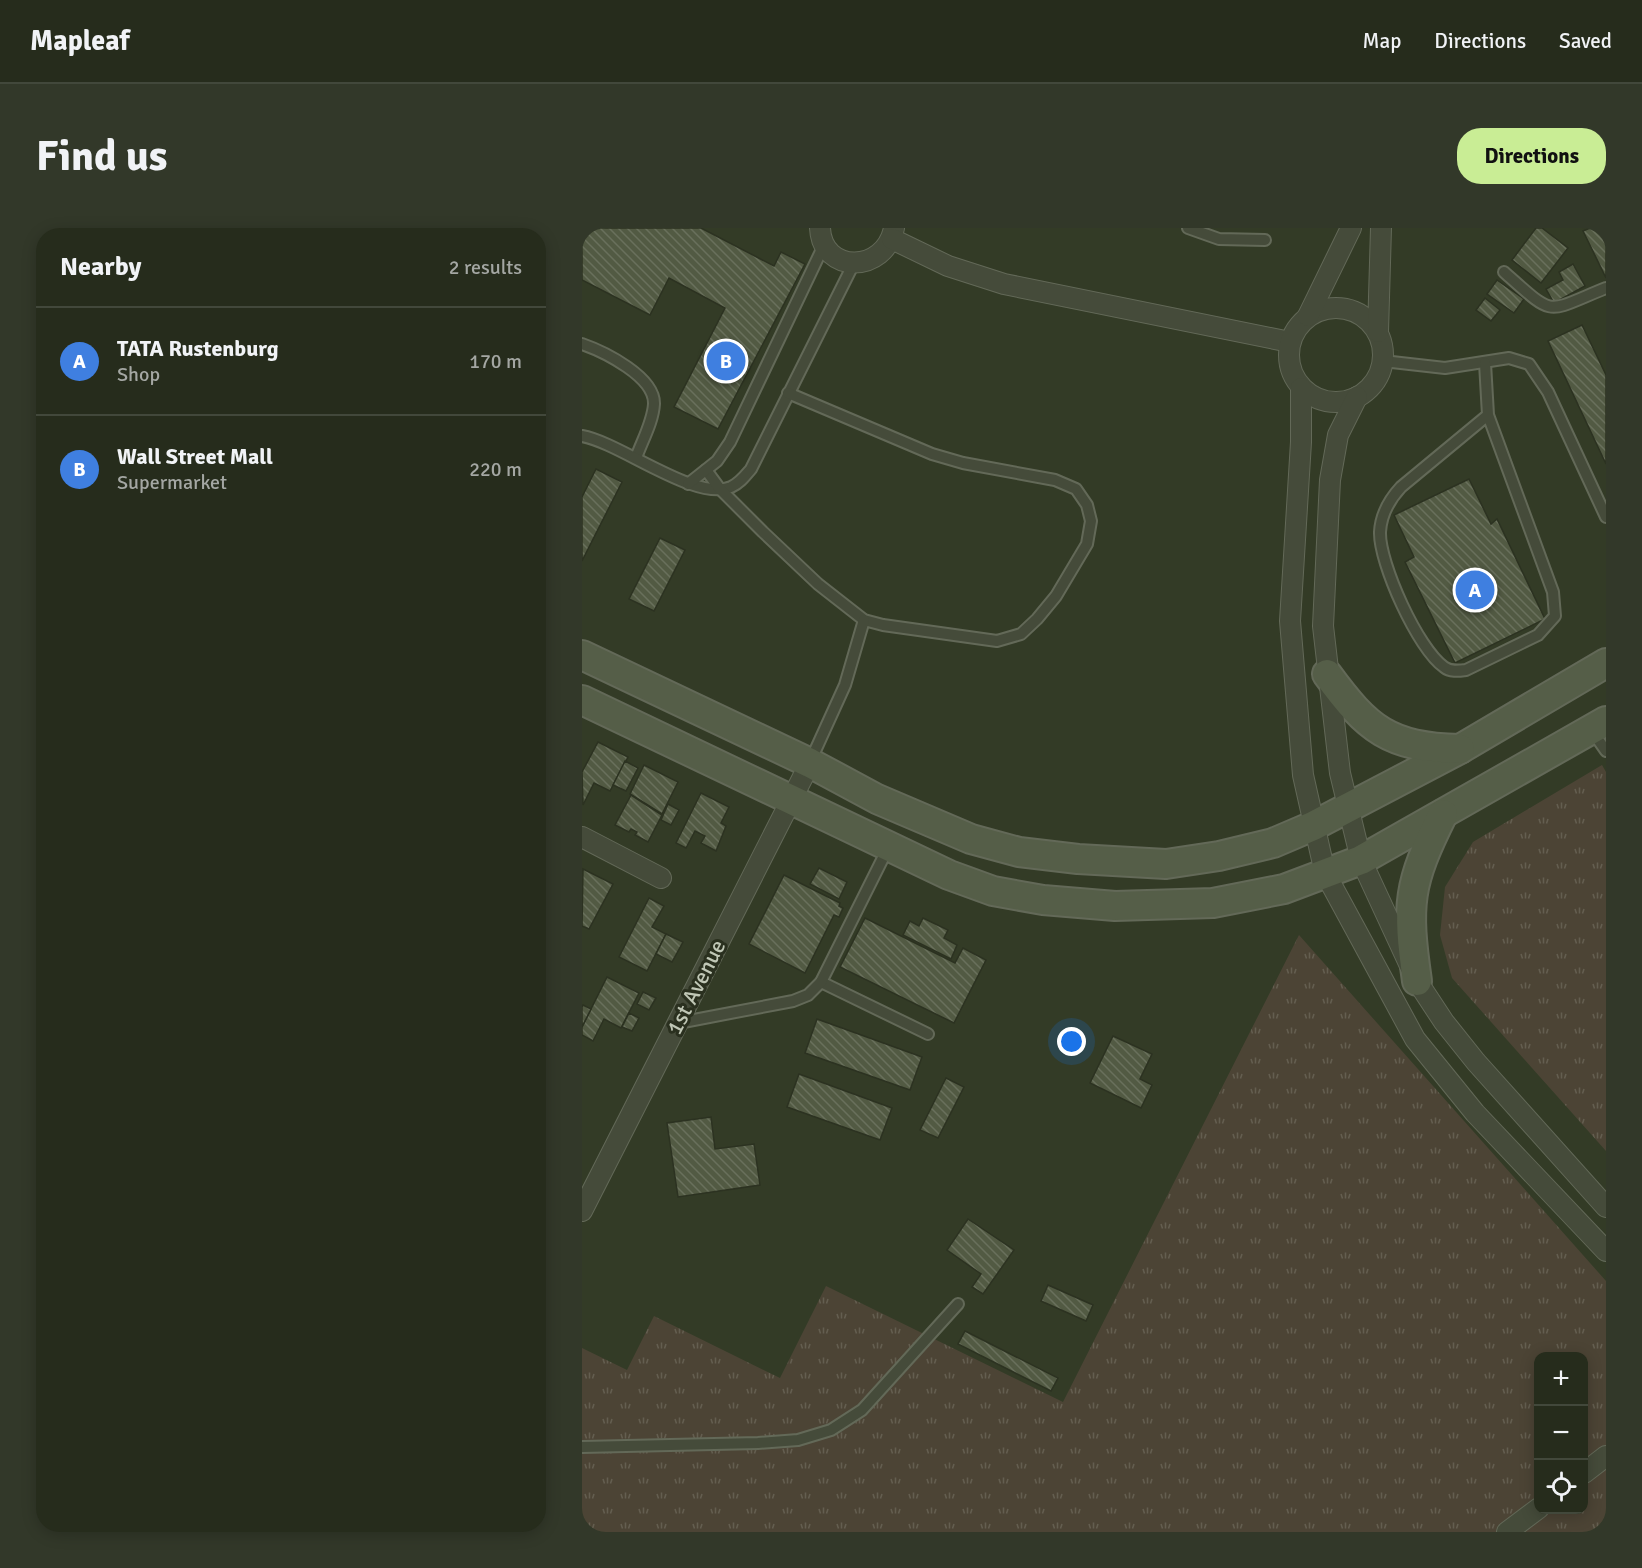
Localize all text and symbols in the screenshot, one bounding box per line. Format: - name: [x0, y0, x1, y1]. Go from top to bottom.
- text: Mapleaf: [30, 24, 130, 58]
- text: Map: [1363, 28, 1401, 54]
- text: Directions: [1434, 28, 1526, 54]
- text: Saved: [1559, 28, 1612, 54]
- button: Directions: [1457, 128, 1606, 184]
- text: Find us: [36, 131, 167, 182]
- text: Nearby: [60, 251, 141, 283]
- text: 2 results: [449, 255, 522, 280]
- text: TATA Rustenburg: [117, 335, 278, 362]
- pin: B: [706, 338, 746, 384]
- text: A: [73, 349, 86, 374]
- text: 170 m: [469, 349, 522, 374]
- text: Shop: [117, 362, 160, 387]
- text: Wall Street Mall: [117, 443, 273, 470]
- text: B: [73, 457, 86, 482]
- text: 220 m: [469, 457, 522, 482]
- text: Supermarket: [117, 470, 227, 495]
- pin: A: [1456, 568, 1494, 613]
- street label: 1st Avenue: [661, 935, 731, 1039]
- your location: [1057, 1027, 1086, 1056]
- map controls: [1534, 1352, 1588, 1514]
- button: +: [1534, 1352, 1588, 1406]
- button: −: [1534, 1406, 1588, 1460]
- button: locate: [1534, 1460, 1588, 1514]

